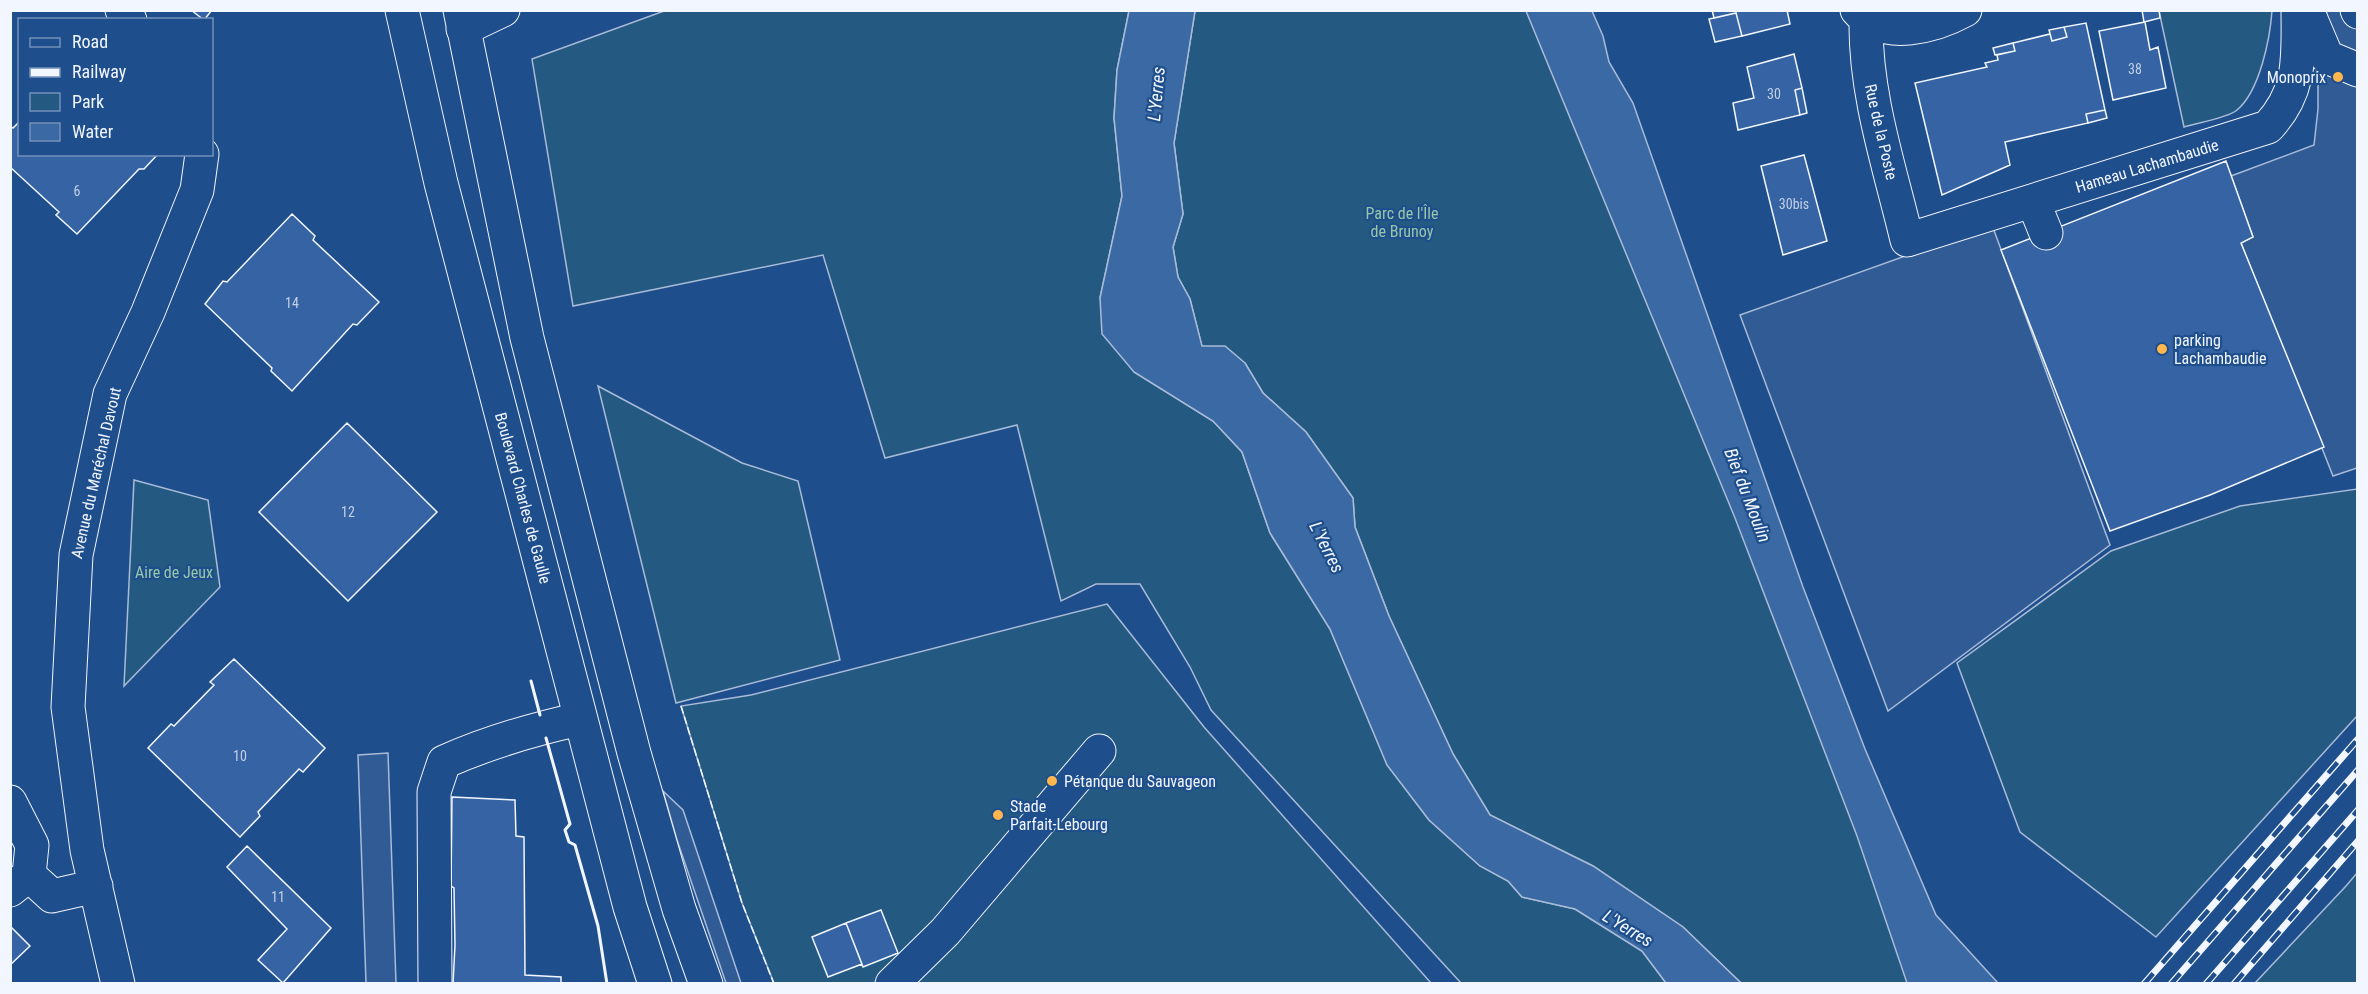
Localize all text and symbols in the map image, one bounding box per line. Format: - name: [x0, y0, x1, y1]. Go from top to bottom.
- legend: [18, 18, 213, 156]
- text: Road: [72, 31, 108, 52]
- text: Railway: [72, 61, 127, 82]
- house number: 38: [2128, 61, 2142, 77]
- water label: L'Yerres: [1143, 66, 1169, 122]
- place label: Monoprix: [2267, 68, 2326, 87]
- marker: Monoprix: [2331, 70, 2345, 84]
- street label: Rue de la Poste: [1861, 82, 1901, 182]
- house number: 30: [1767, 86, 1781, 102]
- text: Park: [72, 91, 104, 112]
- text: Water: [72, 121, 114, 142]
- street label: Hameau Lachambaudie: [2073, 135, 2221, 197]
- house number: 6: [74, 183, 81, 199]
- house number: 30bis: [1779, 196, 1809, 212]
- park label: Parc de l'Île de Brunoy: [1366, 204, 1438, 241]
- house number: 14: [285, 295, 299, 311]
- place label: parking Lachambaudie: [2174, 331, 2267, 368]
- marker: parking Lachambaudie: [2155, 342, 2169, 356]
- street label: Avenue du Maréchal Davout: [67, 385, 125, 560]
- street label: Boulevard Charles de Gaulle: [491, 410, 555, 586]
- water label: Bief du Moulin: [1720, 445, 1776, 545]
- house number: 12: [341, 504, 355, 520]
- water label: L'Yerres: [1305, 518, 1349, 576]
- park label: Aire de Jeux: [135, 563, 213, 582]
- house number: 10: [233, 748, 247, 764]
- place label: Pétanque du Sauvageon: [1064, 772, 1216, 791]
- marker: Pétanque du Sauvageon: [1045, 774, 1059, 788]
- place label: Stade Parfait-Lebourg: [1010, 797, 1108, 834]
- marker: Stade Parfait-Lebourg: [991, 808, 1005, 822]
- house number: 11: [271, 889, 285, 905]
- water label: L'Yerres: [1599, 905, 1657, 951]

